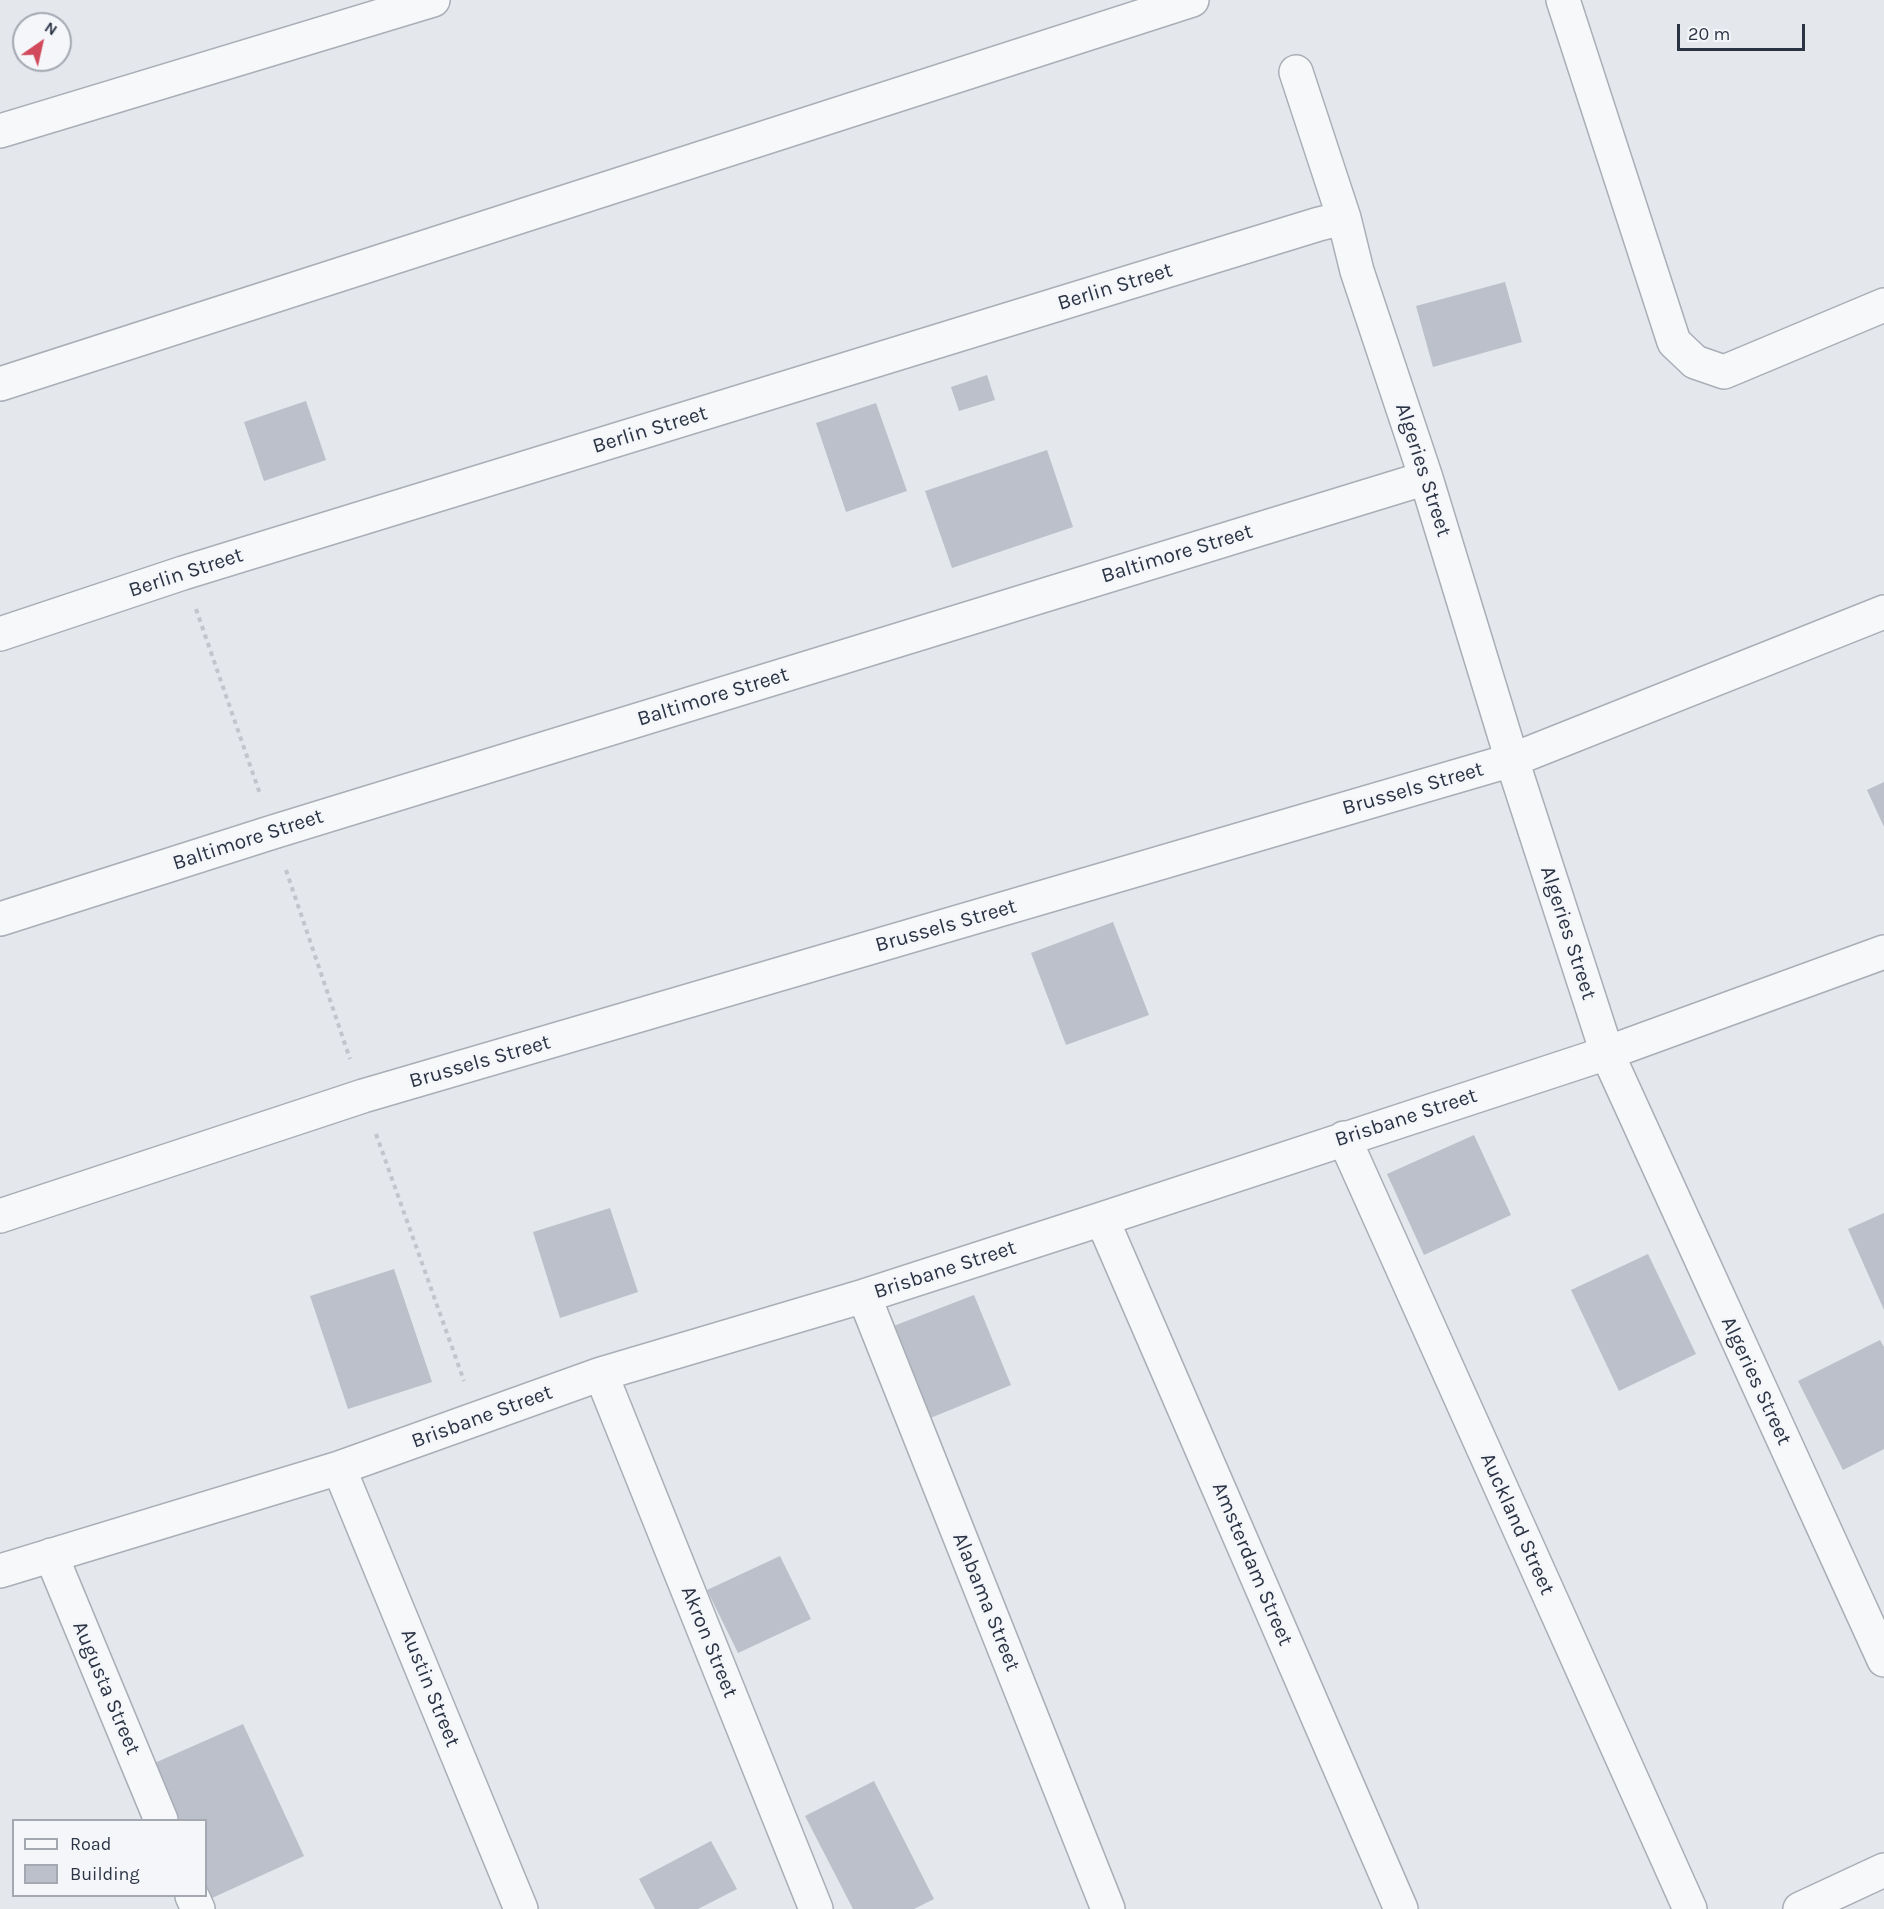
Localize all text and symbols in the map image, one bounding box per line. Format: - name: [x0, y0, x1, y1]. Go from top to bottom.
- north arrow: [12, 12, 72, 72]
- scale bar: [1680, 12, 1808, 50]
- text: N: [41, 17, 61, 39]
- text: 20 m: [1688, 23, 1730, 45]
- street label: Berlin Street: [1054, 258, 1176, 316]
- street label: Algeries Street: [1390, 400, 1456, 540]
- street label: Berlin Street: [589, 401, 711, 459]
- street label: Baltimore Street: [1098, 519, 1256, 589]
- street label: Berlin Street: [126, 543, 246, 603]
- street label: Baltimore Street: [634, 662, 792, 732]
- street label: Brussels Street: [1339, 757, 1487, 821]
- street label: Baltimore Street: [170, 804, 326, 876]
- street label: Algeries Street: [1535, 863, 1601, 1003]
- street label: Brussels Street: [872, 894, 1020, 958]
- street label: Brussels Street: [406, 1030, 554, 1094]
- street label: Brisbane Street: [1332, 1083, 1480, 1153]
- street label: Brisbane Street: [871, 1235, 1019, 1305]
- street label: Algeries Street: [1715, 1313, 1797, 1449]
- street label: Brisbane Street: [408, 1380, 556, 1454]
- street label: Auckland Street: [1474, 1449, 1560, 1599]
- street label: Amsterdam Street: [1206, 1478, 1298, 1650]
- street label: Alabama Street: [947, 1529, 1025, 1675]
- street label: Akron Street: [675, 1582, 743, 1702]
- street label: Augusta Street: [67, 1618, 145, 1758]
- street label: Austin Street: [395, 1625, 465, 1751]
- legend: [12, 1819, 207, 1897]
- text: Road: [70, 1833, 111, 1855]
- text: Building: [70, 1863, 140, 1885]

